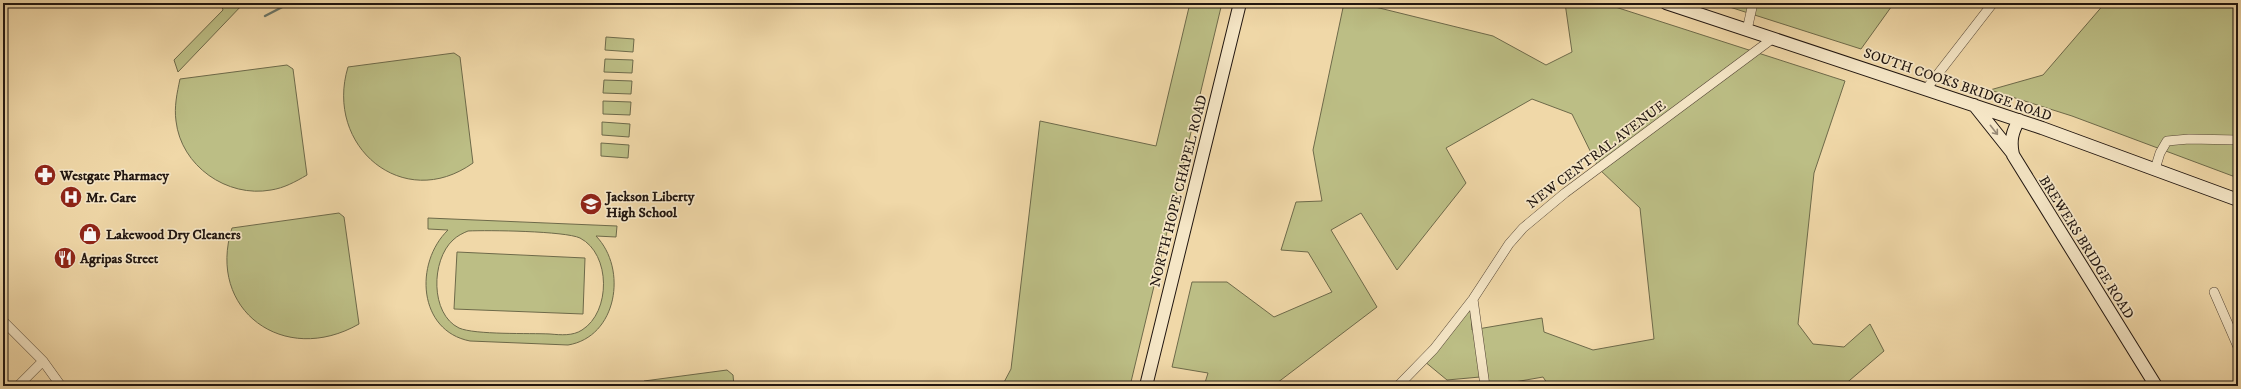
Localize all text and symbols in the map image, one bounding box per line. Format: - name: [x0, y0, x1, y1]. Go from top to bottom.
- street label: SOUTH COOKS BRIDGE ROAD: [1861, 44, 2054, 126]
- street label: NORTH HOPE CHAPEL ROAD: [1146, 93, 1212, 289]
- street label: NEW CENTRAL AVENUE: [1524, 97, 1670, 213]
- one-way arrow: [1989, 124, 1998, 135]
- pharmacy icon: Westgate Pharmacy: [32, 162, 58, 188]
- place label: Westgate Pharmacy: [59, 167, 169, 185]
- street label: BREWERS BRIDGE ROAD: [2035, 172, 2138, 323]
- hospital icon: Mr. Care: [58, 184, 84, 210]
- place label: Jackson Liberty High School: [604, 188, 695, 222]
- place label: Mr. Care: [86, 189, 137, 207]
- school or university icon: Jackson Liberty High School: [578, 191, 604, 217]
- shop icon: Lakewood Dry Cleaners: [77, 221, 103, 247]
- place label: Lakewood Dry Cleaners: [106, 226, 241, 244]
- restaurant icon: Agripas Street: [52, 245, 78, 271]
- place label: Agripas Street: [79, 250, 159, 268]

